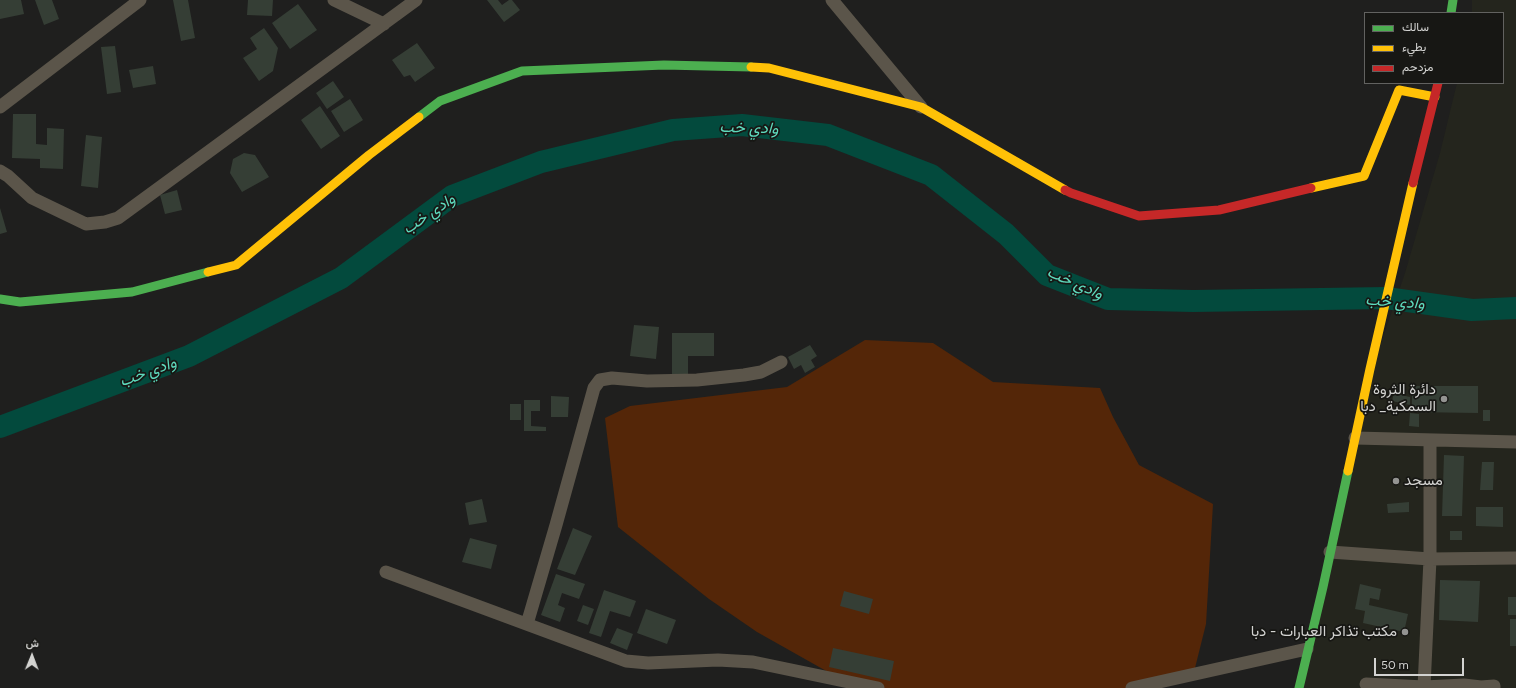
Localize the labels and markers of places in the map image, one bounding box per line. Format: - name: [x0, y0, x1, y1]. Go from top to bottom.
- place label: دائرة الثروة السمكية_ دبا: [1360, 381, 1436, 416]
- marker: دائرة الثروة السمكية_ دبا: [1439, 394, 1449, 404]
- place label: مسجد: [1404, 472, 1443, 490]
- marker: مسجد: [1391, 476, 1401, 486]
- place label: مكتب تذاكر العبارات - دبا: [1251, 623, 1397, 641]
- marker: مكتب تذاكر العبارات - دبا: [1400, 627, 1410, 637]

